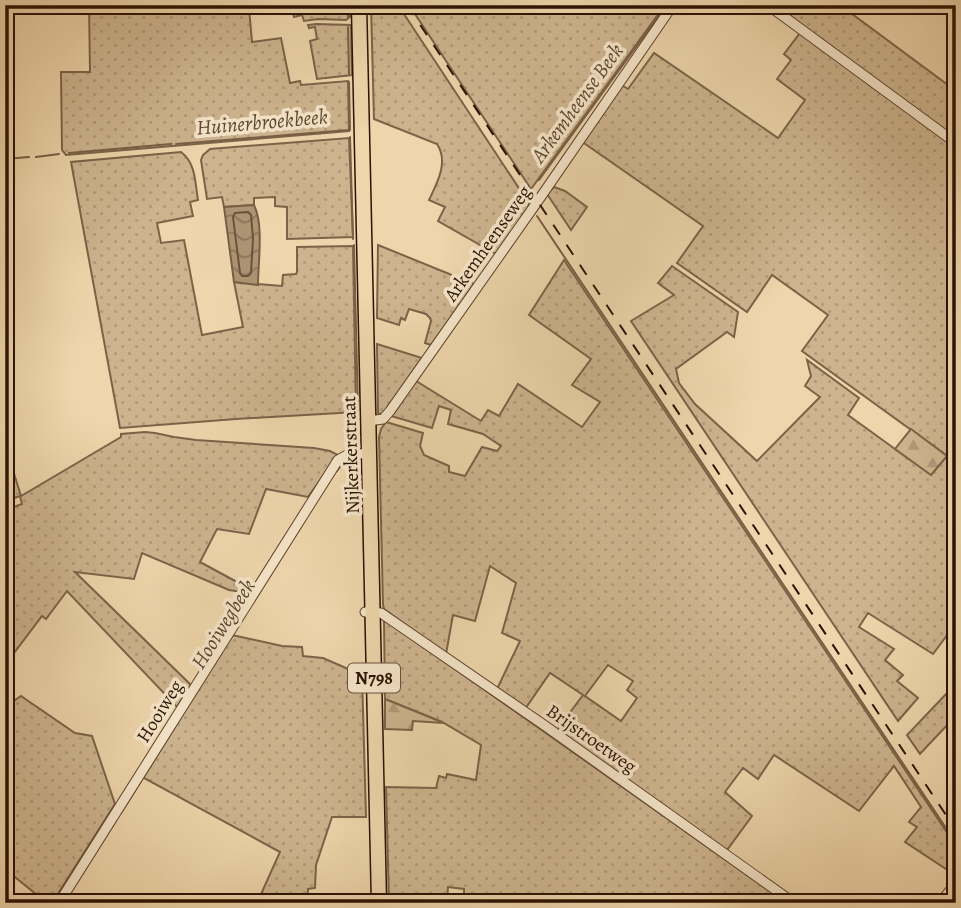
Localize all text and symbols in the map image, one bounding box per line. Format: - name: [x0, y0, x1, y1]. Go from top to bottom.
- water label: Arkemheense Beek: [524, 38, 630, 169]
- water label: Huinerbroekbeek: [195, 102, 329, 142]
- street label: Arkemheenseweg: [438, 180, 538, 308]
- street label: Nijkerkerstraat: [336, 395, 366, 515]
- water label: Hooiwegbeek: [184, 574, 262, 674]
- road number: N798: [348, 664, 400, 692]
- street label: Hooiweg: [130, 675, 189, 748]
- street label: Brijstroetweg: [541, 698, 642, 780]

